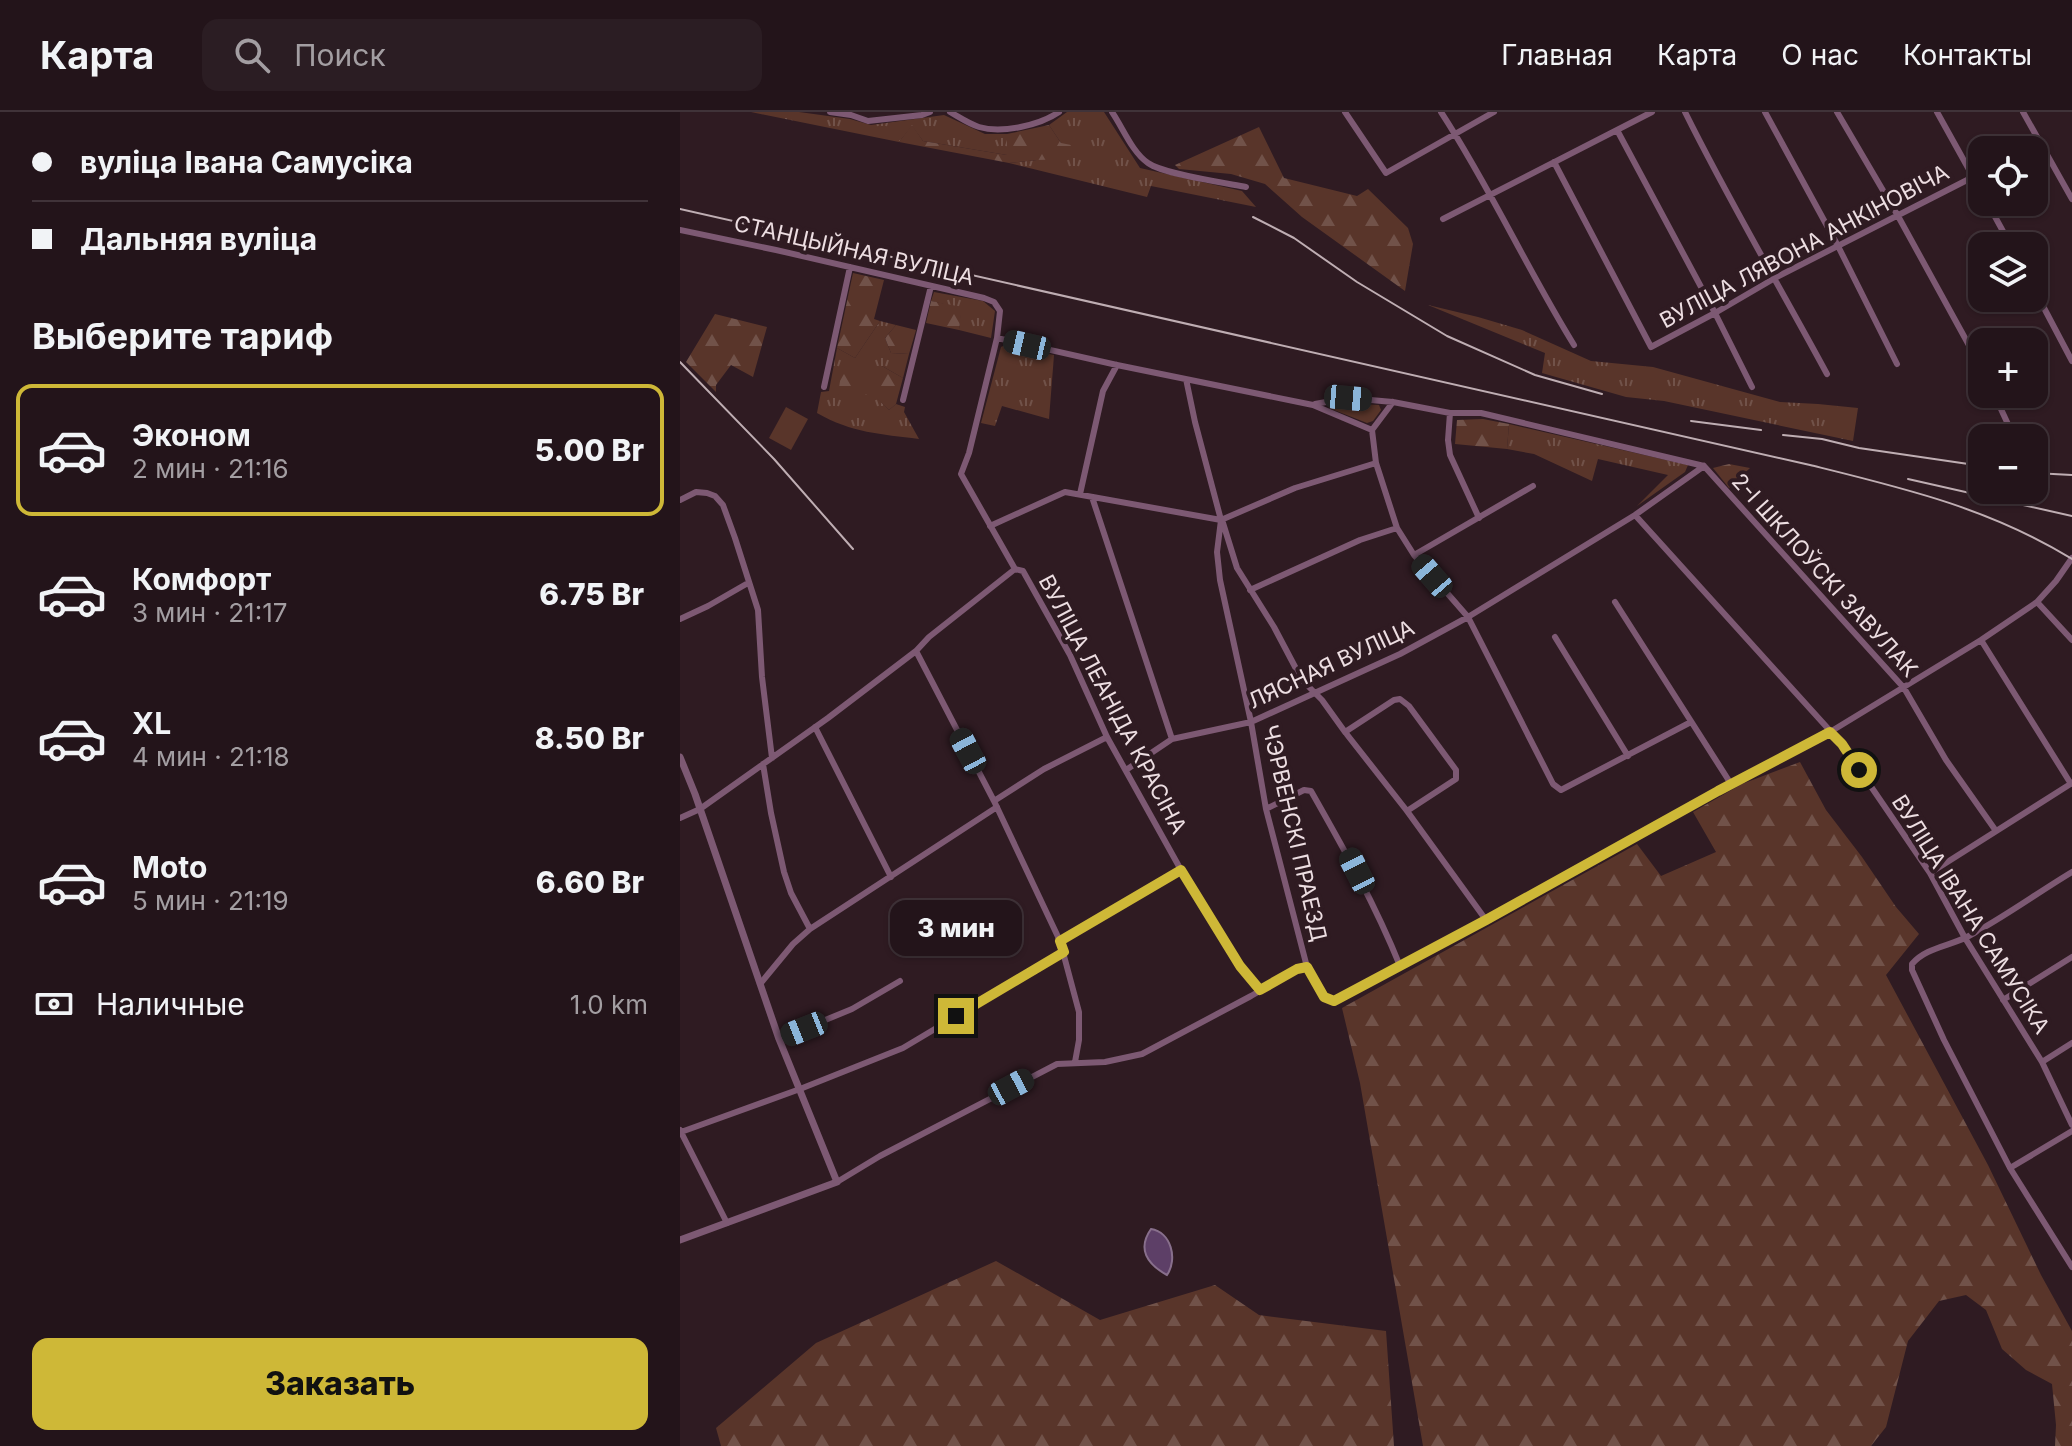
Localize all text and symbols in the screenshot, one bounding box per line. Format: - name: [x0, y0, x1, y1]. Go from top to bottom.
- search box: [202, 19, 762, 91]
- text: Карта: [40, 32, 154, 78]
- icon: search: [230, 33, 274, 77]
- text: Поиск: [294, 37, 386, 73]
- text: Главная: [1501, 38, 1613, 72]
- text: Карта: [1657, 38, 1737, 72]
- text: О нас: [1781, 38, 1859, 72]
- text: Контакты: [1903, 38, 2032, 72]
- map controls: [1968, 136, 2048, 504]
- button: locate: [1968, 136, 2048, 216]
- text: вуліца Івана Самусіка: [80, 144, 413, 180]
- street label: ВУЛІЦА ЛЯВОНА АНКІНОВІЧА: [1655, 159, 1953, 333]
- street label: СТАНЦЫЙНАЯ ВУЛІЦА: [732, 210, 976, 290]
- text: Дальняя вуліца: [80, 221, 317, 257]
- button: layers: [1968, 232, 2048, 312]
- text: Выберите тариф: [32, 314, 333, 358]
- car: [1001, 328, 1053, 362]
- button: +: [1968, 328, 2048, 408]
- car: [1323, 384, 1373, 412]
- icon: car: [36, 414, 108, 486]
- text: Эконом: [132, 417, 251, 453]
- button: −: [1968, 424, 2048, 504]
- text: 5.00 Br: [535, 432, 644, 468]
- text: 2 мин · 21:16: [132, 453, 289, 484]
- street label: 2-І ШКЛОЎСКІ ЗАВУЛАК: [1727, 468, 1923, 682]
- car: [1407, 550, 1457, 602]
- icon: car: [36, 558, 108, 630]
- text: Комфорт: [132, 561, 271, 597]
- street label: ВУЛІЦА ЛЕАНІДА КРАСІНА: [1034, 570, 1192, 838]
- text: 6.75 Br: [539, 576, 644, 612]
- text: 3 мин · 21:17: [132, 597, 287, 628]
- street label: ЛЯСНАЯ ВУЛІЦА: [1244, 614, 1418, 714]
- icon: car: [36, 702, 108, 774]
- text: XL: [132, 705, 171, 741]
- text: 8.50 Br: [535, 720, 644, 756]
- street label: ЧЭРВЕНСКІ ПРАЕЗД: [1257, 722, 1333, 944]
- car: [946, 724, 990, 778]
- text: 4 мин · 21:18: [132, 741, 290, 772]
- route start: [1841, 752, 1877, 788]
- street label: ВУЛІЦА ІВАНА САМУСІКА: [1887, 790, 2055, 1038]
- car: [1335, 844, 1379, 898]
- icon: car: [36, 846, 108, 918]
- text: Moto: [132, 849, 207, 885]
- text: 6.60 Br: [536, 864, 644, 900]
- text: 5 мин · 21:19: [132, 885, 289, 916]
- callout: 3 мин: [890, 900, 1022, 956]
- text: 3 мин: [917, 912, 995, 943]
- icon: cash: [32, 982, 76, 1026]
- text: Наличные: [96, 986, 245, 1022]
- text: 1.0 km: [570, 989, 648, 1020]
- route end: [938, 998, 974, 1034]
- car: [777, 1009, 831, 1049]
- car: [984, 1065, 1038, 1109]
- button: Заказать: [32, 1338, 648, 1430]

